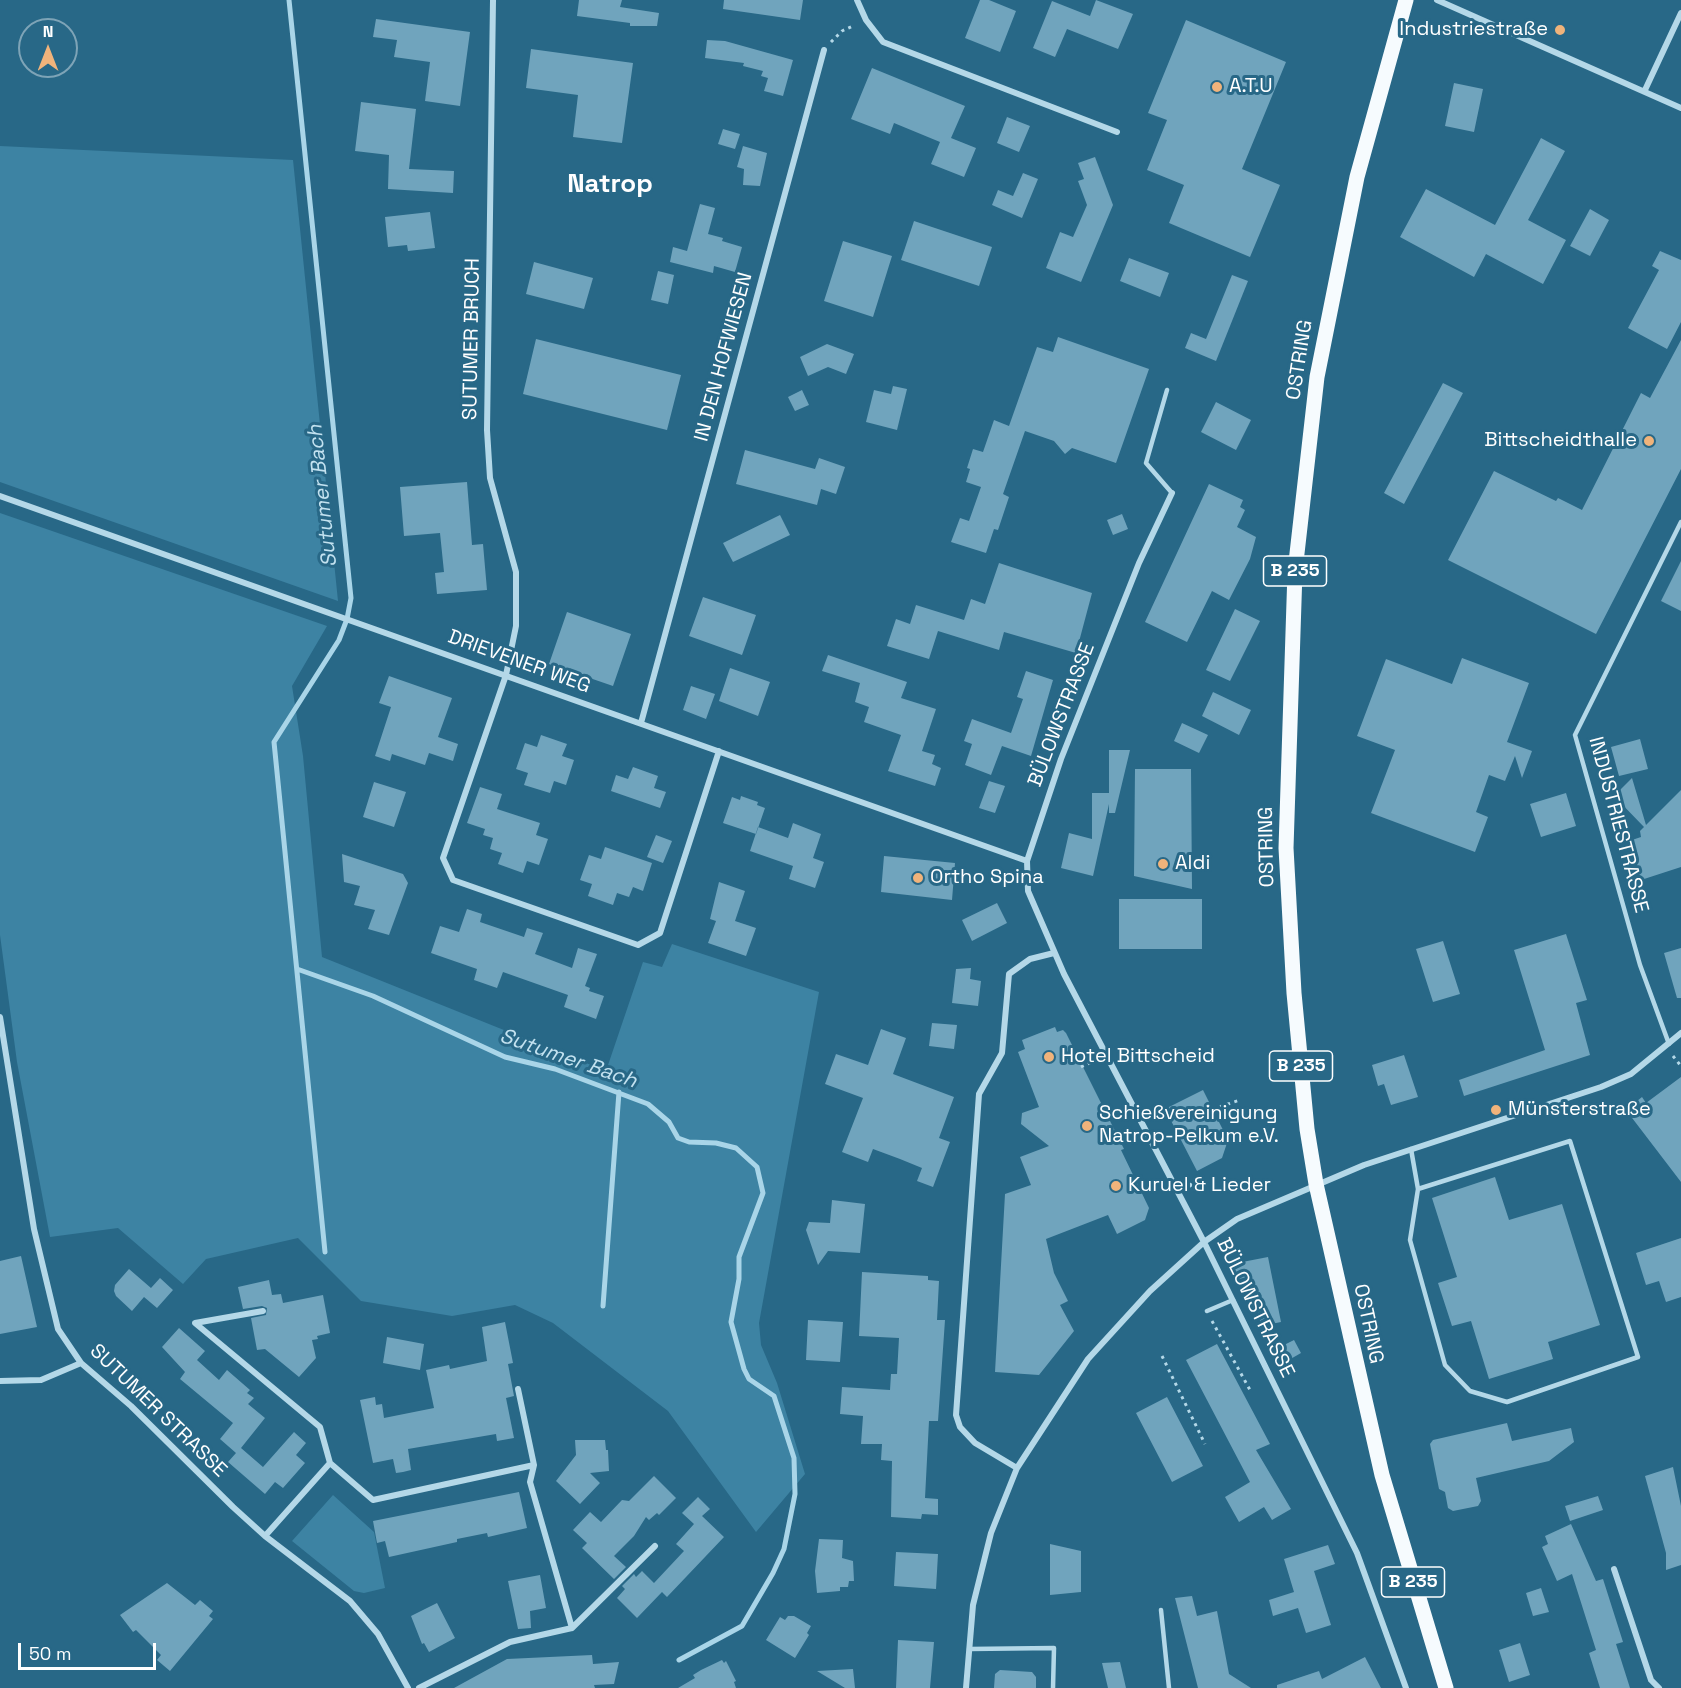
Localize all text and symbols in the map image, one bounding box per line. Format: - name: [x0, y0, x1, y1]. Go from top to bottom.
- north arrow: [18, 18, 78, 78]
- place label: Industriestraße: [1399, 18, 1548, 42]
- text: N: [43, 21, 53, 42]
- marker: Industriestraße: [1553, 23, 1567, 37]
- place label: A.T.U: [1229, 75, 1273, 99]
- marker: A.T.U: [1210, 80, 1224, 94]
- district label: Natrop: [567, 169, 653, 201]
- street label: SUTUMER BRUCH: [459, 258, 485, 420]
- street label: IN DEN HOFWIESEN: [690, 270, 758, 444]
- street label: OSTRING: [1282, 318, 1318, 402]
- water label: Sutumer Bach: [303, 424, 343, 568]
- place label: Bittscheidthalle: [1484, 429, 1637, 453]
- marker: Bittscheidthalle: [1642, 434, 1656, 448]
- road number: B 235: [1264, 556, 1326, 586]
- street label: DRIEVENER WEG: [444, 625, 594, 699]
- street label: BÜLOWSTRASSE: [1024, 640, 1100, 790]
- street label: INDUSTRIESTRASSE: [1583, 734, 1653, 916]
- street label: OSTRING: [1254, 806, 1280, 888]
- place label: Aldi: [1175, 852, 1210, 876]
- marker: Aldi: [1156, 857, 1170, 871]
- place label: Ortho Spina: [930, 866, 1044, 890]
- marker: Ortho Spina: [911, 871, 925, 885]
- water label: Sutumer Bach: [496, 1024, 640, 1094]
- place label: Hotel Bittscheid: [1061, 1045, 1215, 1069]
- marker: Hotel Bittscheid: [1042, 1050, 1056, 1064]
- road number: B 235: [1270, 1051, 1332, 1081]
- place label: Münsterstraße: [1508, 1098, 1651, 1122]
- place label: Schießvereinigung Natrop-Pelkum e.V.: [1099, 1102, 1279, 1149]
- marker: Münsterstraße: [1489, 1103, 1503, 1117]
- marker: Schießvereinigung Natrop-Pelkum e.V.: [1080, 1119, 1094, 1133]
- place label: Kuruel & Lieder: [1128, 1174, 1271, 1198]
- marker: Kuruel & Lieder: [1109, 1179, 1123, 1193]
- street label: BÜLOWSTRASSE: [1211, 1234, 1299, 1382]
- street label: OSTRING: [1348, 1282, 1388, 1366]
- street label: SUTUMER STRASSE: [84, 1339, 232, 1483]
- road number: B 235: [1382, 1567, 1444, 1597]
- scale bar: [21, 1631, 159, 1669]
- text: 50 m: [29, 1642, 71, 1665]

